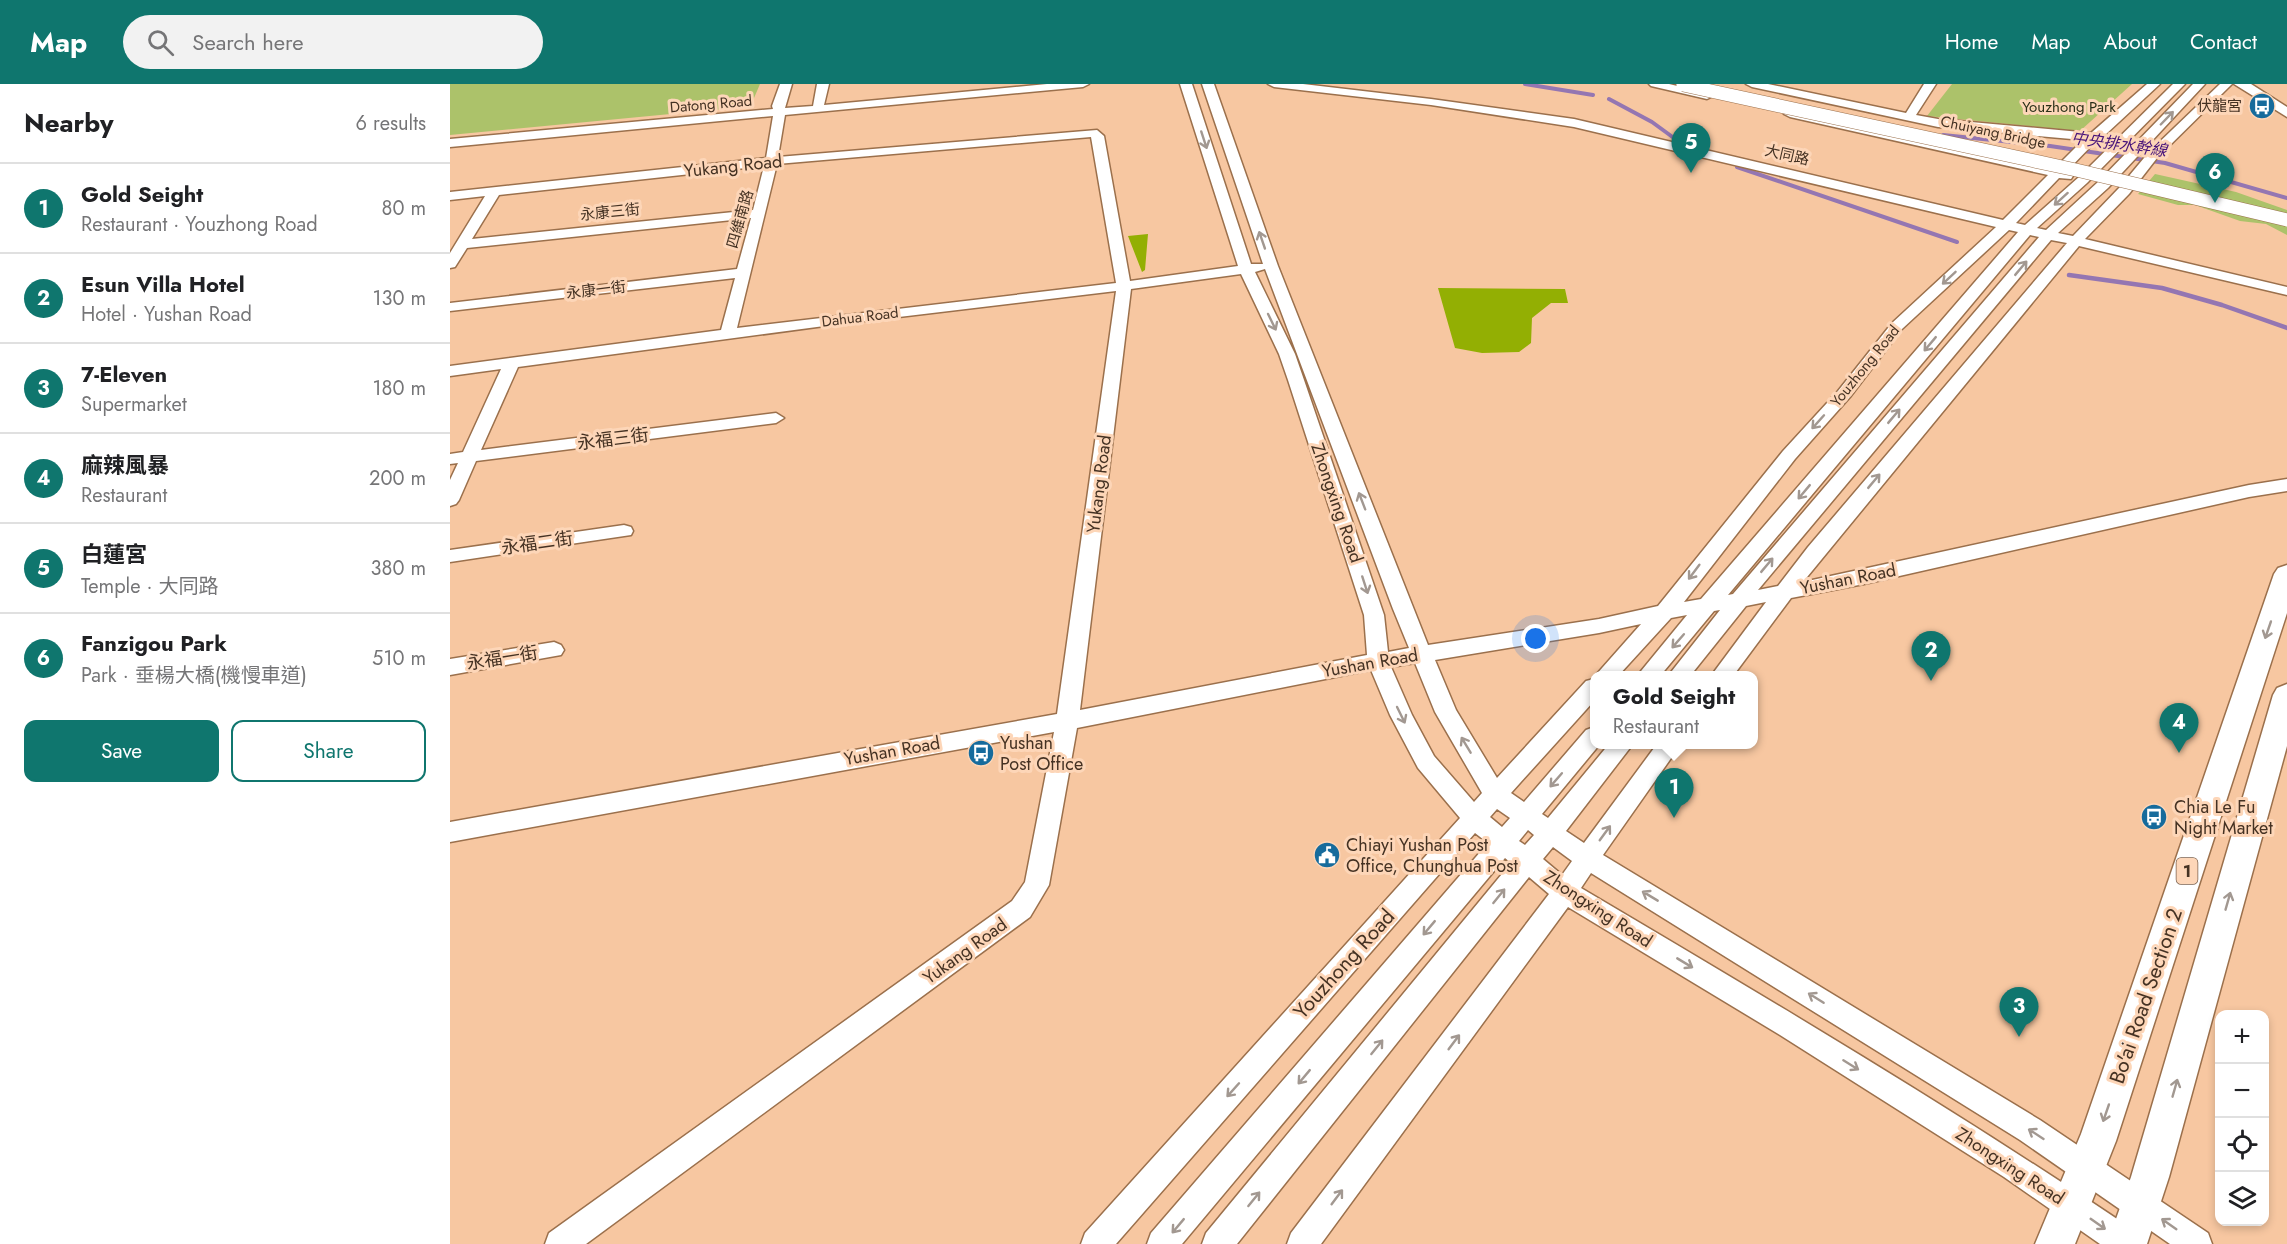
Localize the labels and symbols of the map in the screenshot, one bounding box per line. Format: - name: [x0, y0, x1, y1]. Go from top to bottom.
- street label: Datong Road: [669, 89, 753, 119]
- bus stop icon: 伏龍宮: [2247, 91, 2277, 121]
- place label: 伏龍宮: [2197, 95, 2242, 117]
- park label: Youzhong Park: [2022, 96, 2116, 118]
- street label: Chuiyang Bridge: [1938, 110, 2048, 154]
- one-way arrow: [2160, 110, 2174, 125]
- pin: 5: [1672, 124, 1710, 173]
- water label: 中央排水幹線: [2070, 126, 2170, 162]
- one-way arrow: [1200, 130, 1211, 149]
- street label: 大同路: [1763, 139, 1811, 171]
- street label: Yukang Road: [683, 148, 783, 184]
- pin: 6: [2196, 154, 2234, 203]
- street label: 四維南路: [721, 187, 759, 251]
- one-way arrow: [2054, 192, 2069, 206]
- street label: 永康三街: [579, 198, 641, 226]
- one-way arrow: [1256, 232, 1267, 250]
- one-way arrow: [2014, 260, 2027, 276]
- one-way arrow: [1942, 271, 1957, 285]
- street label: 永康一街: [565, 275, 627, 305]
- street label: Dahua Road: [820, 301, 900, 333]
- one-way arrow: [1266, 313, 1278, 331]
- street label: Youzhong Road: [1825, 321, 1905, 411]
- one-way arrow: [1924, 336, 1937, 352]
- one-way arrow: [1887, 409, 1901, 424]
- one-way arrow: [1812, 414, 1826, 429]
- street label: 永福三街: [576, 422, 650, 456]
- street label: Yukang Road: [1080, 433, 1118, 535]
- street label: Zhongxing Road: [1304, 440, 1370, 566]
- one-way arrow: [1868, 473, 1881, 489]
- one-way arrow: [1797, 484, 1811, 499]
- one-way arrow: [1356, 492, 1367, 511]
- street label: 永福二街: [500, 525, 574, 561]
- one-way arrow: [1761, 557, 1774, 573]
- street label: Yushan Road: [1798, 557, 1898, 601]
- one-way arrow: [1688, 564, 1701, 580]
- one-way arrow: [1360, 575, 1371, 594]
- one-way arrow: [2262, 620, 2273, 638]
- your location: [1521, 624, 1550, 653]
- pin: 2: [1912, 632, 1950, 681]
- one-way arrow: [1671, 633, 1685, 648]
- street label: 永福一街: [464, 640, 540, 676]
- street label: Yushan Road: [1320, 642, 1420, 684]
- pin: 4: [2160, 704, 2198, 753]
- one-way arrow: [1396, 705, 1408, 723]
- street label: Yushan Road: [842, 730, 942, 772]
- place label: Yushan Post Office: [1000, 730, 1083, 777]
- one-way arrow: [1459, 736, 1471, 753]
- bus stop icon: Yushan Post Office: [966, 738, 996, 768]
- pin: 1: [1654, 768, 1694, 818]
- one-way arrow: [1549, 772, 1563, 787]
- place label: Chia Le Fu Night Market: [2174, 794, 2273, 841]
- bus stop icon: Chia Le Fu Night Market: [2139, 802, 2169, 832]
- one-way arrow: [1599, 825, 1612, 841]
- place label: Chiayi Yushan Post Office, Chunghua Post: [1346, 832, 1518, 879]
- public building icon: Chiayi Yushan Post Office, Chunghua Post: [1312, 840, 1342, 870]
- road number: 1: [2176, 858, 2198, 884]
- street label: Zhongxing Road: [1539, 864, 1657, 954]
- one-way arrow: [1493, 888, 1506, 904]
- one-way arrow: [1642, 890, 1659, 902]
- one-way arrow: [2223, 892, 2235, 911]
- street label: Youzhong Road: [1286, 902, 1402, 1026]
- street label: Bo'ai Road Section 2: [2102, 904, 2190, 1088]
- street label: Yukang Road: [917, 911, 1013, 991]
- one-way arrow: [1423, 920, 1436, 936]
- one-way arrow: [1676, 958, 1693, 970]
- pin: 3: [2000, 988, 2038, 1037]
- one-way arrow: [1808, 992, 1825, 1004]
- one-way arrow: [1448, 1034, 1460, 1050]
- one-way arrow: [1370, 1039, 1383, 1055]
- one-way arrow: [1842, 1059, 1859, 1071]
- one-way arrow: [1297, 1069, 1310, 1085]
- one-way arrow: [2170, 1079, 2181, 1098]
- one-way arrow: [1226, 1082, 1240, 1097]
- one-way arrow: [2100, 1103, 2111, 1122]
- street label: Zhongxing Road: [1951, 1121, 2069, 1211]
- one-way arrow: [2028, 1128, 2045, 1140]
- one-way arrow: [1331, 1190, 1343, 1206]
- one-way arrow: [1247, 1191, 1260, 1207]
- one-way arrow: [1171, 1218, 1184, 1234]
- one-way arrow: [2090, 1218, 2106, 1230]
- one-way arrow: [2161, 1218, 2177, 1230]

